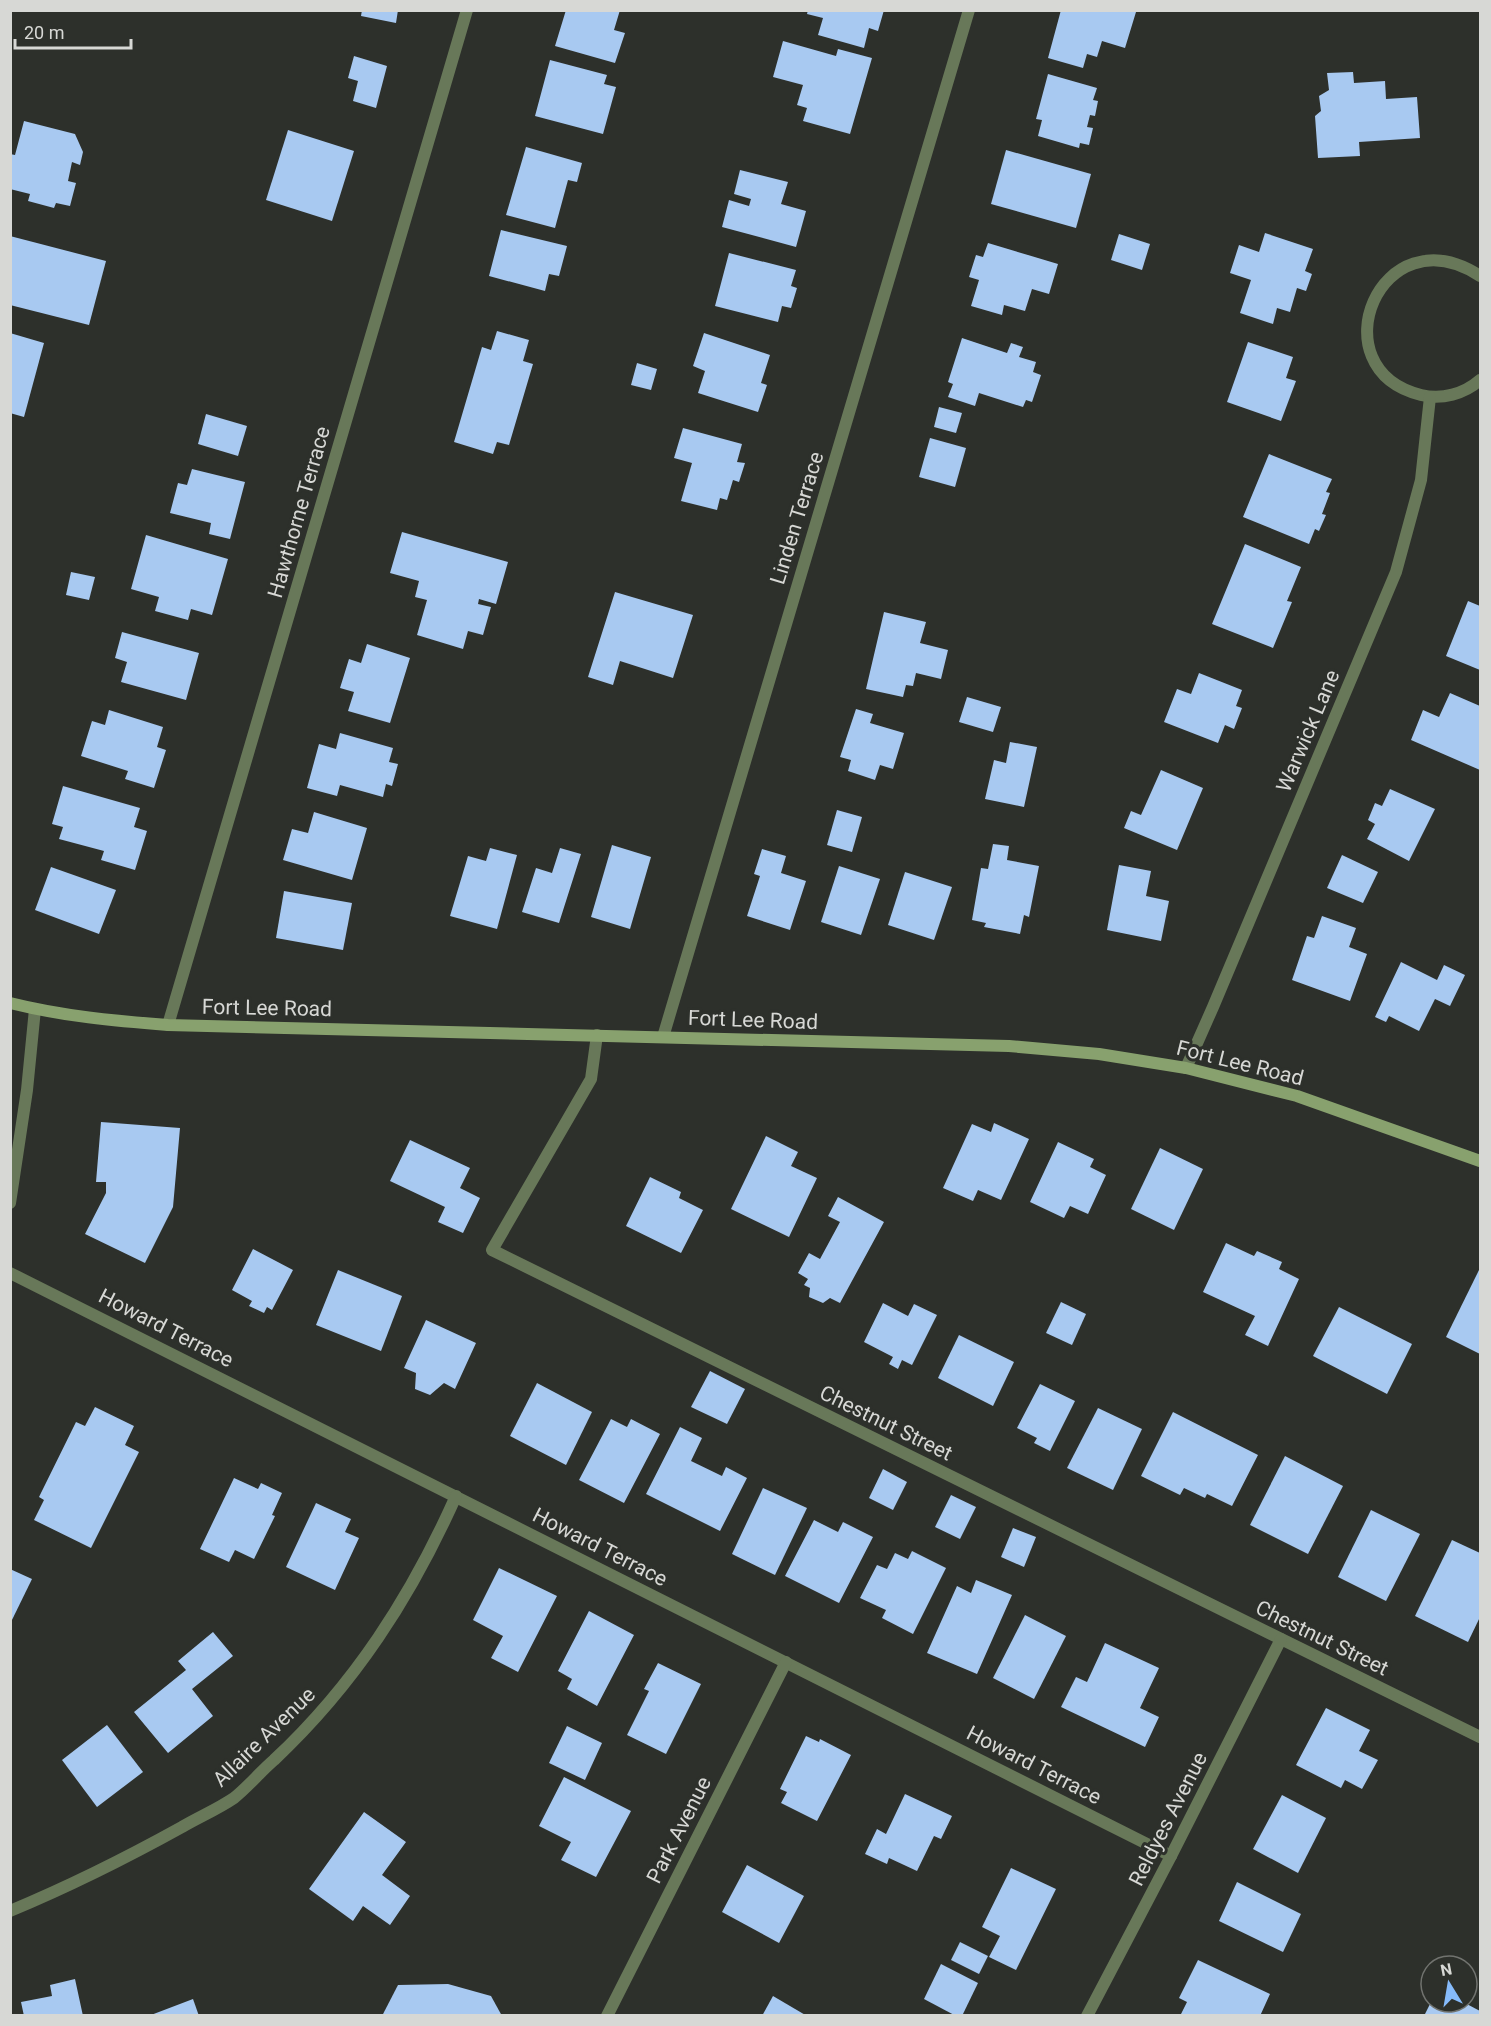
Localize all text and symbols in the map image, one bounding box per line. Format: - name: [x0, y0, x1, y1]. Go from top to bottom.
- scale bar: [15, 12, 130, 50]
- text: 20 m: [24, 22, 64, 43]
- street label: Hawthorne Terrace: [263, 423, 335, 601]
- street label: Linden Terrace: [765, 449, 829, 587]
- street label: Warwick Lane: [1272, 666, 1344, 796]
- street label: Fort Lee Road: [202, 995, 332, 1021]
- street label: Fort Lee Road: [688, 1006, 818, 1034]
- street label: Fort Lee Road: [1174, 1036, 1306, 1090]
- street label: Howard Terrace: [95, 1284, 237, 1372]
- street label: Chestnut Street: [816, 1380, 956, 1466]
- street label: Howard Terrace: [529, 1503, 671, 1591]
- street label: Chestnut Street: [1252, 1595, 1392, 1681]
- street label: Allaire Avenue: [208, 1682, 320, 1792]
- street label: Howard Terrace: [963, 1721, 1105, 1809]
- street label: Reldyes Avenue: [1124, 1748, 1212, 1890]
- street label: Park Avenue: [642, 1773, 716, 1887]
- north arrow: [1419, 1954, 1479, 2014]
- text: N: [1439, 1959, 1454, 1980]

